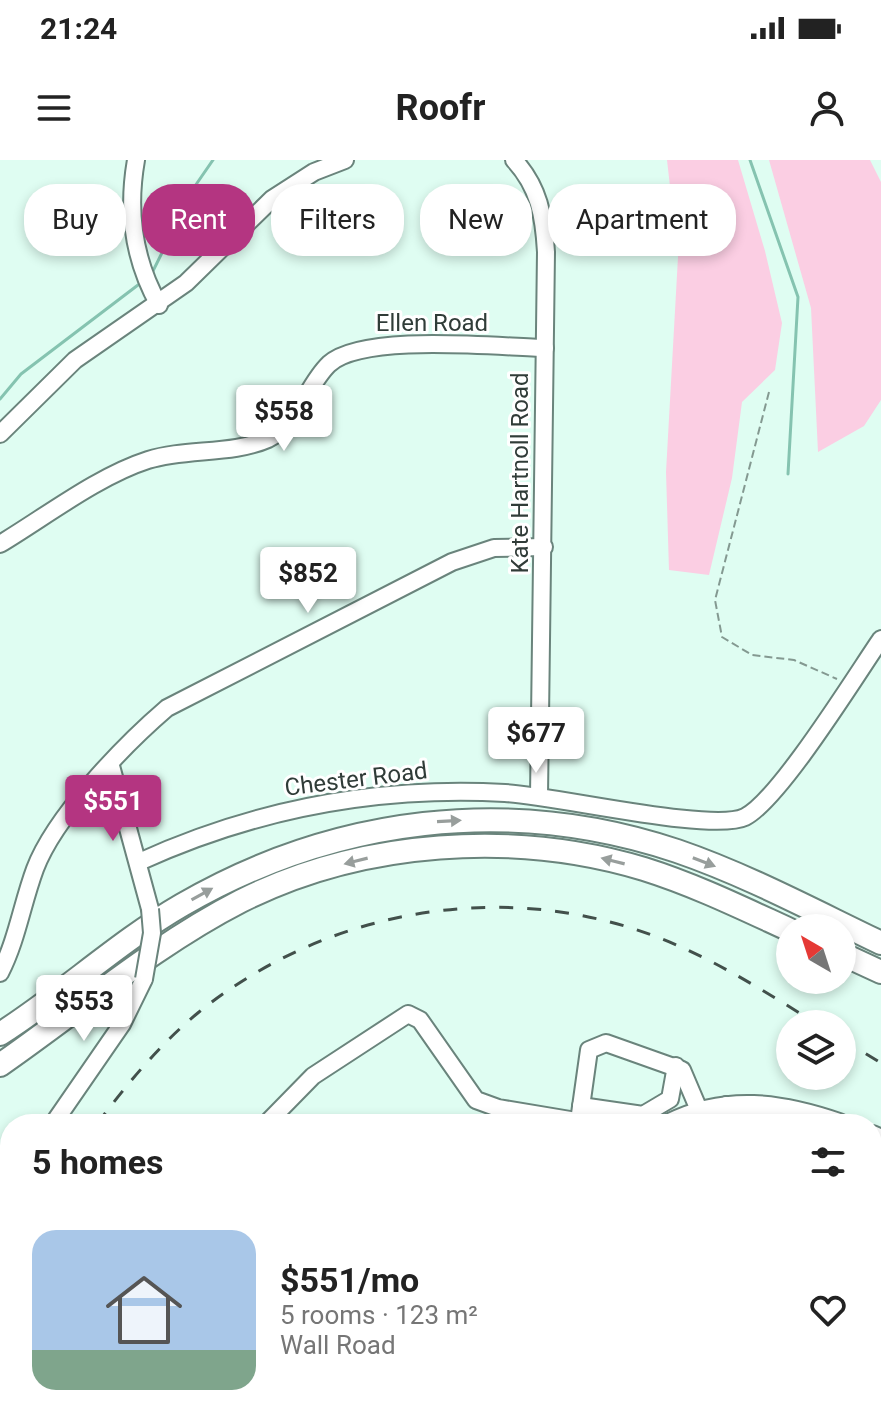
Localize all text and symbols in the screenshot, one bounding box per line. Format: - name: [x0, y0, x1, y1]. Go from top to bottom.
- text: 21:24: [40, 11, 117, 46]
- icon: menu: [32, 86, 76, 130]
- icon: person: [805, 86, 849, 130]
- text: Roofr: [396, 87, 485, 129]
- chip: Buy: [24, 184, 126, 256]
- chip: Rent: [142, 184, 255, 256]
- chip: Filters: [271, 184, 404, 256]
- chip: New: [420, 184, 532, 256]
- chip: Apartment: [548, 184, 736, 256]
- street label: Ellen Road: [376, 309, 488, 337]
- street label: Kate Hartnoll Road: [506, 372, 534, 574]
- pin: $558: [237, 385, 331, 453]
- text: $558: [254, 396, 314, 426]
- pin: $852: [261, 547, 355, 615]
- text: $852: [278, 558, 338, 588]
- pin: $677: [489, 707, 583, 775]
- text: $677: [506, 718, 566, 748]
- street label: Chester Road: [283, 756, 429, 802]
- pin: $551: [66, 775, 160, 843]
- text: $551: [83, 786, 143, 816]
- one-way arrow: [437, 814, 462, 827]
- one-way arrow: [601, 855, 626, 867]
- one-way arrow: [343, 856, 368, 868]
- one-way arrow: [692, 856, 716, 869]
- one-way arrow: [191, 887, 213, 901]
- north arrow: [776, 914, 856, 994]
- map controls: [776, 914, 856, 1090]
- pin: $553: [37, 975, 131, 1043]
- text: $553: [54, 986, 114, 1016]
- button: layers: [776, 1010, 856, 1090]
- icon: filters: [806, 1140, 850, 1184]
- text: 5 homes: [32, 1142, 163, 1182]
- text: $551/mo: [280, 1260, 419, 1300]
- icon: home: [96, 1262, 192, 1358]
- icon: heart: [806, 1288, 850, 1332]
- text: 5 rooms · 123 m²: [280, 1300, 478, 1330]
- text: Wall Road: [280, 1330, 396, 1360]

